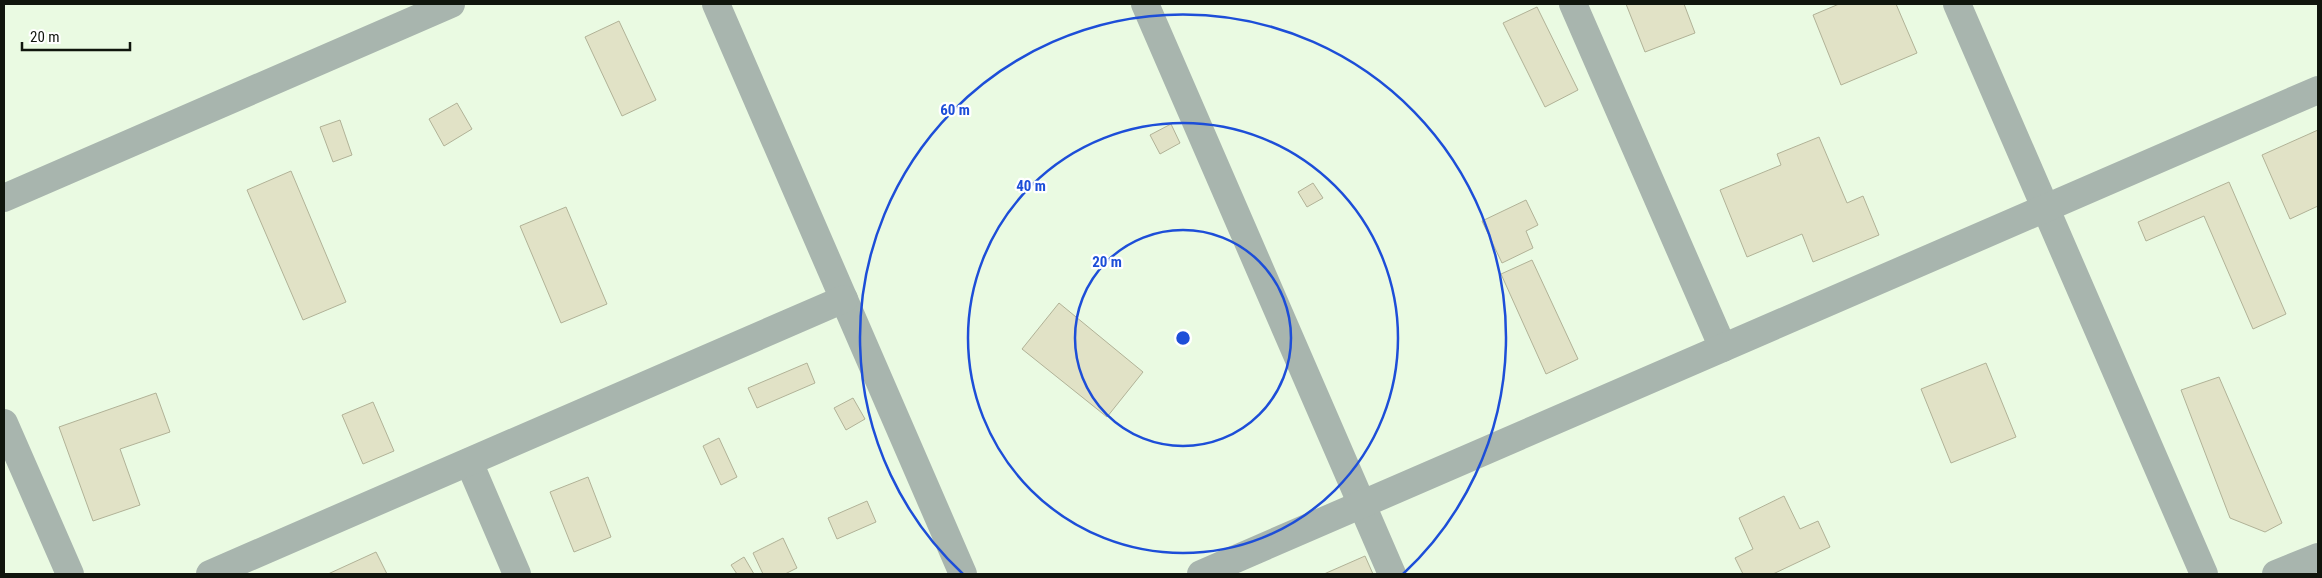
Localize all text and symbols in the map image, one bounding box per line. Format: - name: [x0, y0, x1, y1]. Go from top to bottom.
- scale bar: [22, 20, 130, 52]
- text: 20 m: [30, 28, 60, 46]
- text: 60 m: [940, 101, 970, 119]
- text: 40 m: [1016, 177, 1046, 195]
- text: 20 m: [1092, 253, 1122, 271]
- centre of rings: [1174, 329, 1192, 347]

